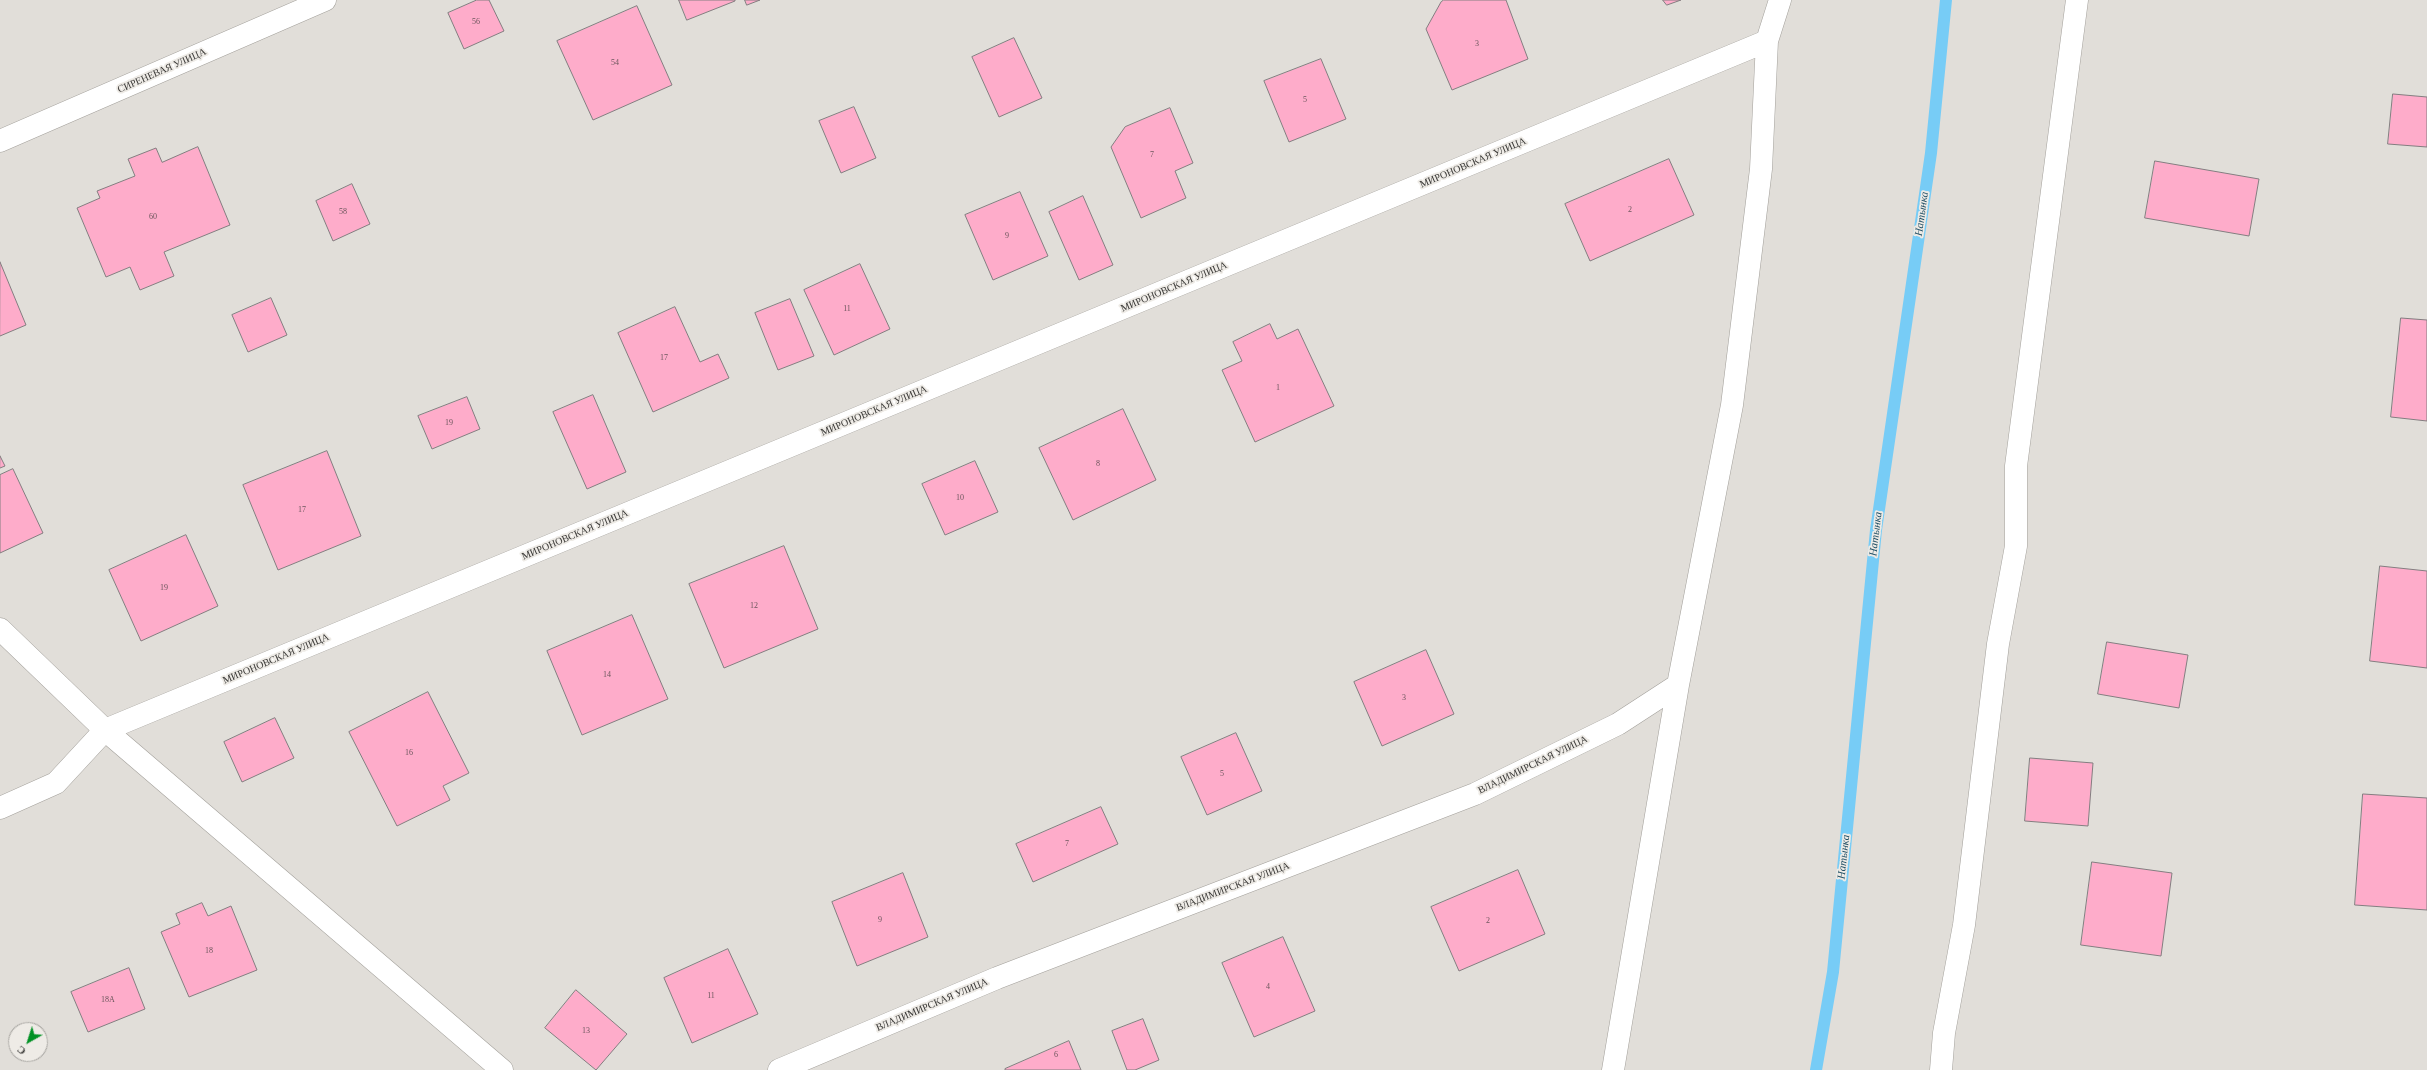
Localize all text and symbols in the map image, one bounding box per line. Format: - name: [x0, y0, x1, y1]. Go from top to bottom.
- house number: 56: [472, 17, 480, 27]
- house number: 3: [1475, 39, 1479, 49]
- street label: СИРЕНЕВАЯ УЛИЦА: [116, 46, 208, 96]
- house number: 54: [611, 58, 619, 68]
- house number: 5: [1303, 95, 1307, 105]
- street label: МИРОНОВСКАЯ УЛИЦА: [1418, 135, 1528, 191]
- house number: 7: [1150, 150, 1154, 160]
- water label: Натынка: [1912, 191, 1932, 237]
- house number: 2: [1628, 205, 1632, 215]
- house number: 58: [339, 207, 347, 217]
- house number: 60: [149, 212, 157, 222]
- house number: 9: [1005, 231, 1009, 241]
- street label: МИРОНОВСКАЯ УЛИЦА: [1119, 259, 1229, 315]
- house number: 11: [843, 304, 851, 314]
- house number: 17: [660, 353, 668, 363]
- street label: МИРОНОВСКАЯ УЛИЦА: [819, 383, 929, 439]
- house number: 1: [1276, 383, 1280, 393]
- house number: 19: [445, 418, 453, 428]
- house number: 8: [1096, 459, 1100, 469]
- house number: 10: [956, 493, 964, 503]
- house number: 17: [298, 505, 306, 515]
- street label: МИРОНОВСКАЯ УЛИЦА: [520, 507, 630, 563]
- water label: Натынка: [1867, 511, 1885, 557]
- house number: 19: [160, 583, 168, 593]
- house number: 12: [750, 601, 758, 611]
- street label: МИРОНОВСКАЯ УЛИЦА: [221, 631, 331, 687]
- house number: 14: [603, 670, 611, 680]
- house number: 3: [1402, 693, 1406, 703]
- street label: ВЛАДИМИРСКАЯ УЛИЦА: [1476, 733, 1590, 797]
- house number: 16: [405, 748, 413, 758]
- house number: 5: [1220, 769, 1224, 779]
- water label: Натынка: [1835, 834, 1853, 880]
- house number: 7: [1065, 839, 1069, 849]
- street label: ВЛАДИМИРСКАЯ УЛИЦА: [1175, 860, 1291, 914]
- house number: 9: [878, 915, 882, 925]
- house number: 2: [1486, 916, 1490, 926]
- house number: 18: [205, 946, 213, 956]
- street label: ВЛАДИМИРСКАЯ УЛИЦА: [874, 976, 990, 1034]
- house number: 4: [1266, 982, 1270, 992]
- house number: 11: [707, 991, 715, 1001]
- house number: 18А: [101, 995, 115, 1005]
- north arrow: [8, 1022, 48, 1062]
- house number: 13: [582, 1026, 590, 1036]
- text: С: [14, 1043, 28, 1058]
- house number: 6: [1054, 1050, 1058, 1060]

